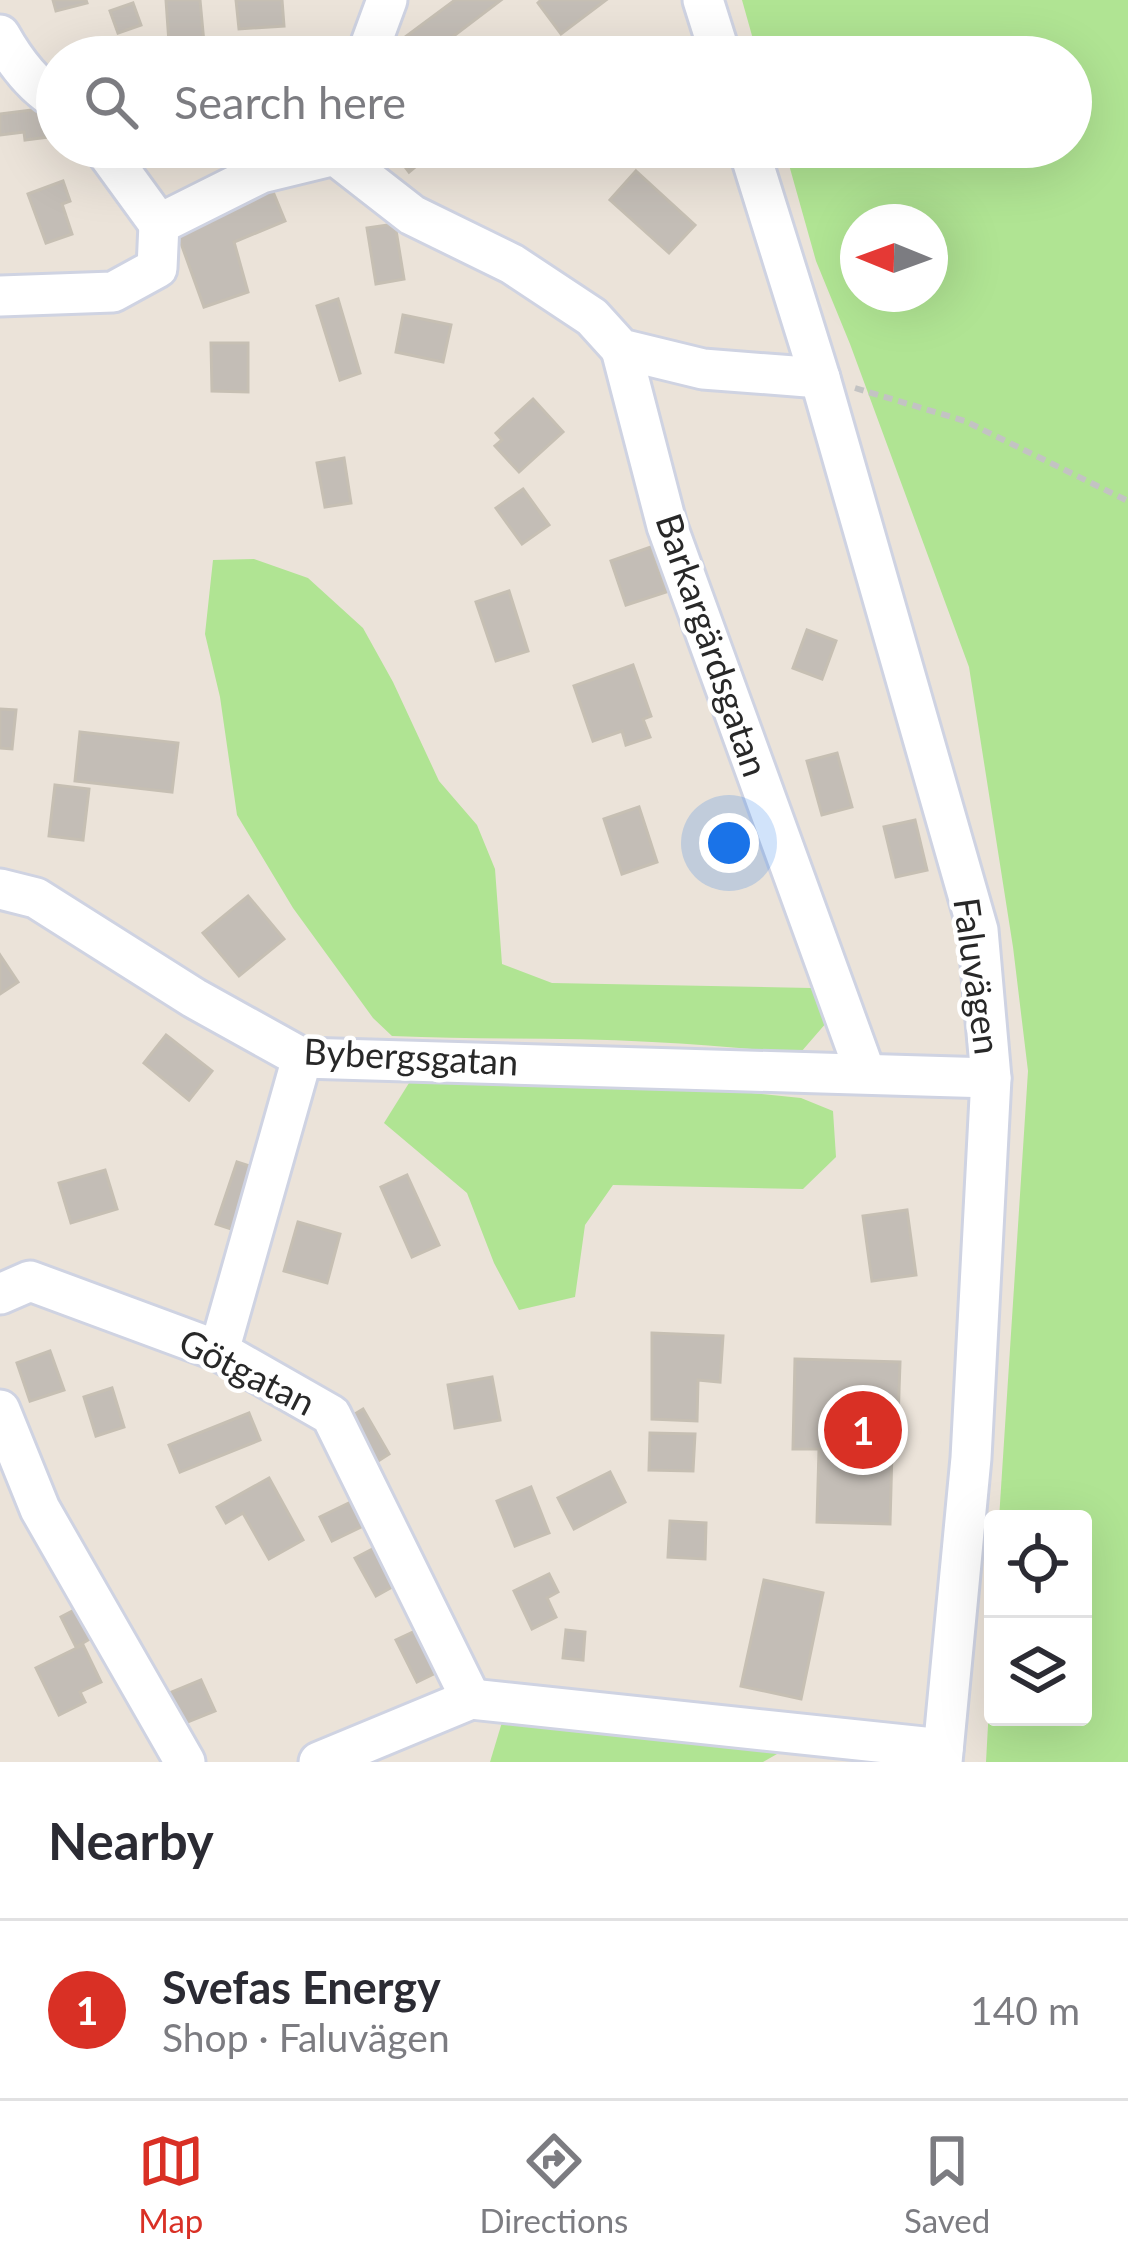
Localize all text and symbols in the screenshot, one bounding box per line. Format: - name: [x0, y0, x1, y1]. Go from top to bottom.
- search box: [36, 36, 1092, 168]
- icon: search: [78, 69, 144, 135]
- text: Search here: [174, 75, 406, 129]
- north arrow: [840, 204, 948, 312]
- street label: Barkargärdsgatan: [647, 508, 778, 782]
- your location: [699, 813, 759, 873]
- street label: Faluvägen: [945, 895, 1011, 1057]
- street label: Bybergsgatan: [303, 1028, 519, 1084]
- street label: Götgatan: [172, 1318, 323, 1424]
- pin: 1: [824, 1385, 902, 1475]
- map controls: [984, 1510, 1092, 1726]
- button: locate: [984, 1510, 1092, 1618]
- button: layers: [984, 1618, 1092, 1726]
- text: Nearby: [48, 1810, 214, 1871]
- text: Svefas Energy: [162, 1960, 441, 2014]
- text: 1: [76, 1987, 98, 2033]
- text: 140 m: [970, 1987, 1080, 2033]
- text: Shop · Faluvägen: [162, 2014, 450, 2060]
- tab: Map: [138, 2128, 204, 2240]
- tab: Directions: [479, 2128, 628, 2240]
- tab: Saved: [904, 2128, 990, 2240]

